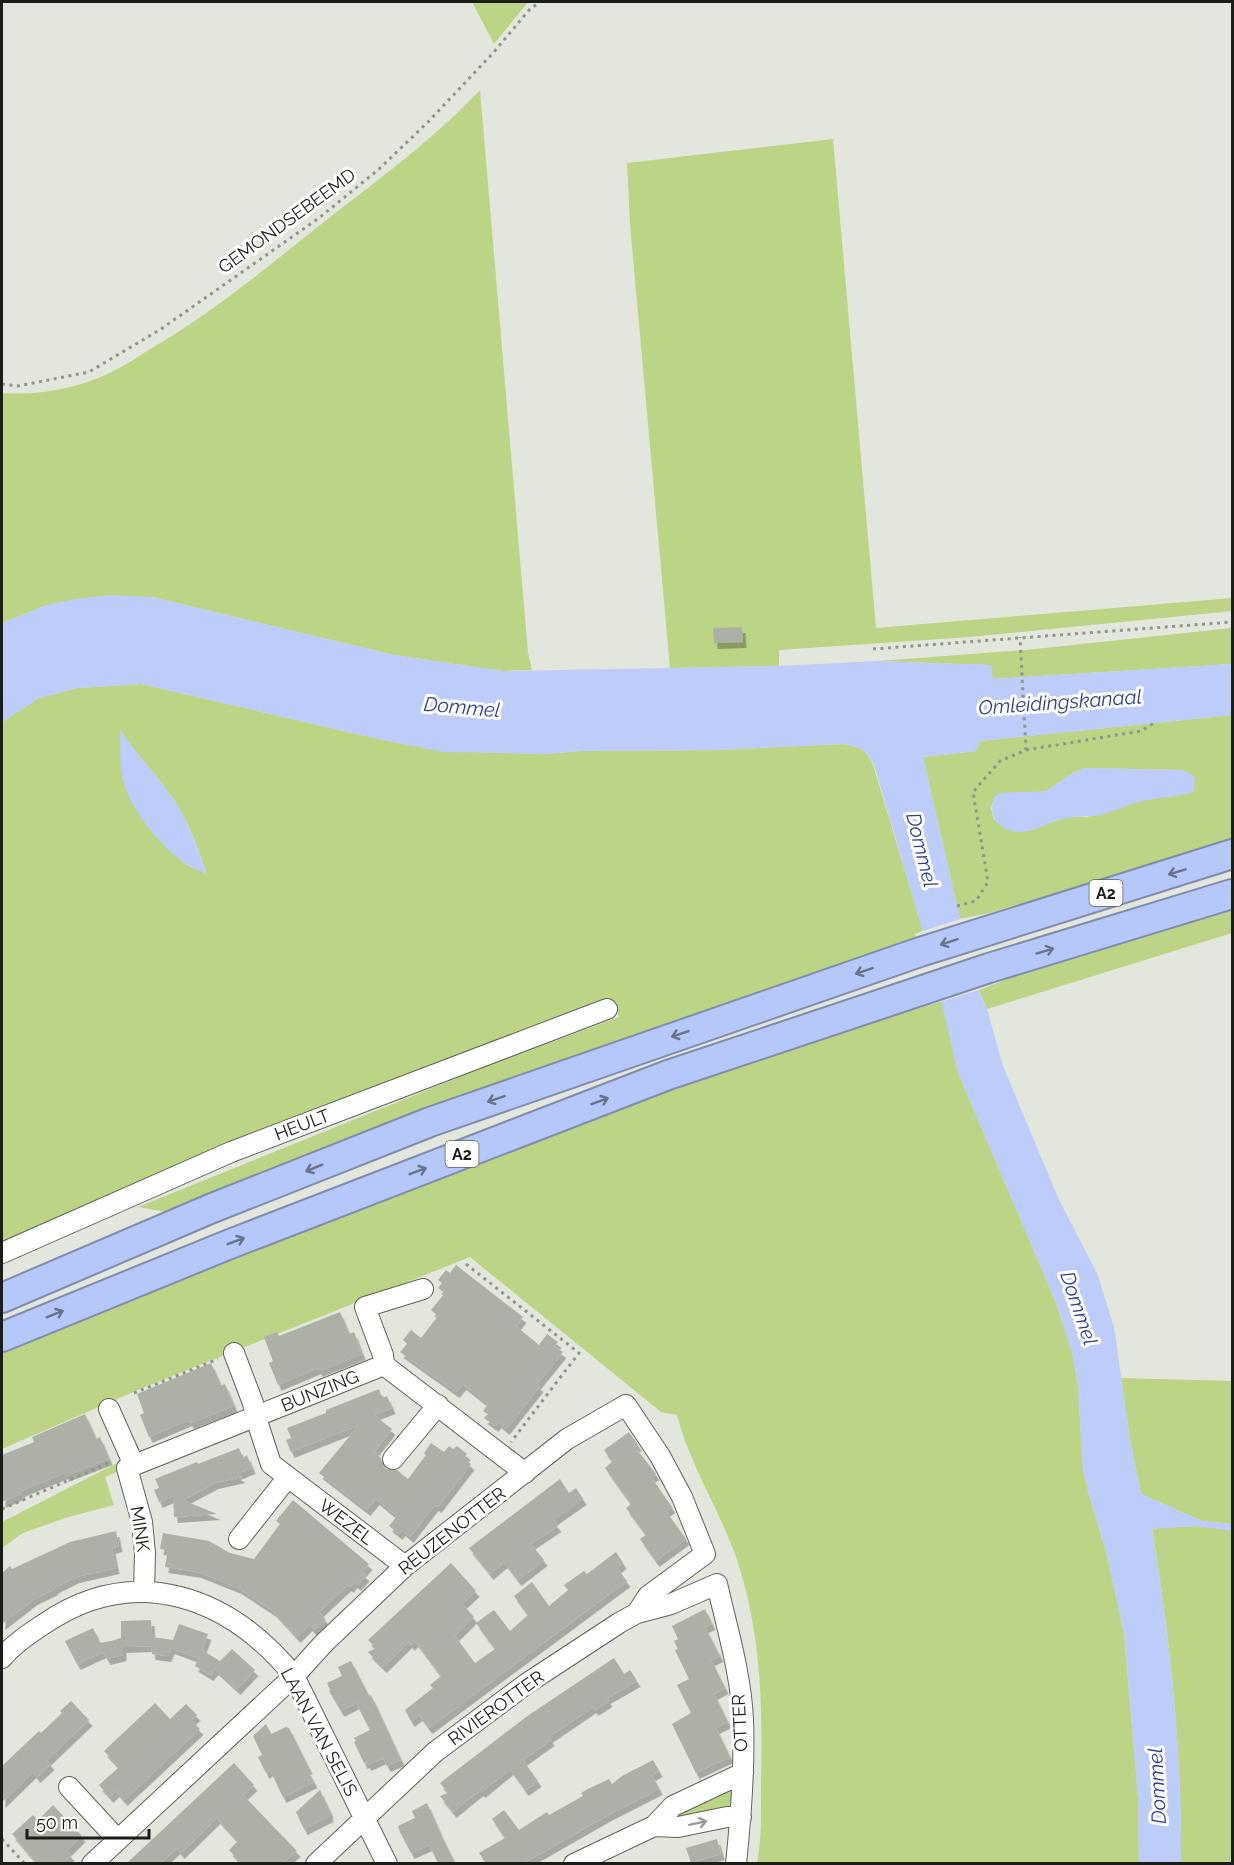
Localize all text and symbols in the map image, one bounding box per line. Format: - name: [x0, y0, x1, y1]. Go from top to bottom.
- street label: GEMONDSEBEEMD: [214, 164, 359, 277]
- water label: Omleidingskanaal: [978, 684, 1142, 720]
- water label: Dommel: [423, 692, 501, 722]
- water label: Dommel: [901, 810, 943, 890]
- one-way arrow: [1168, 867, 1187, 878]
- road number: A2: [1090, 880, 1122, 906]
- one-way arrow: [940, 937, 959, 948]
- one-way arrow: [1035, 945, 1054, 956]
- one-way arrow: [855, 966, 874, 977]
- one-way arrow: [671, 1030, 690, 1041]
- one-way arrow: [487, 1095, 506, 1106]
- one-way arrow: [590, 1095, 609, 1106]
- street label: HEULT: [271, 1104, 332, 1145]
- road number: A2: [446, 1141, 478, 1167]
- one-way arrow: [305, 1163, 324, 1174]
- one-way arrow: [408, 1165, 427, 1176]
- one-way arrow: [227, 1235, 245, 1246]
- water label: Dommel: [1055, 1268, 1103, 1348]
- one-way arrow: [46, 1308, 64, 1319]
- street label: BUNZING: [278, 1365, 362, 1416]
- street label: REUZENOTTER: [394, 1482, 510, 1579]
- street label: WEZEL: [315, 1494, 378, 1549]
- street label: MINK: [127, 1505, 155, 1554]
- street label: LAAN VAN SELIS: [277, 1664, 362, 1800]
- street label: RIVIEROTTER: [444, 1666, 548, 1749]
- street label: OTTER: [727, 1693, 751, 1752]
- water label: Dommel: [1143, 1747, 1171, 1825]
- scale bar: [27, 1802, 148, 1840]
- text: 50 m: [36, 1812, 78, 1833]
- one-way arrow: [688, 1817, 707, 1828]

